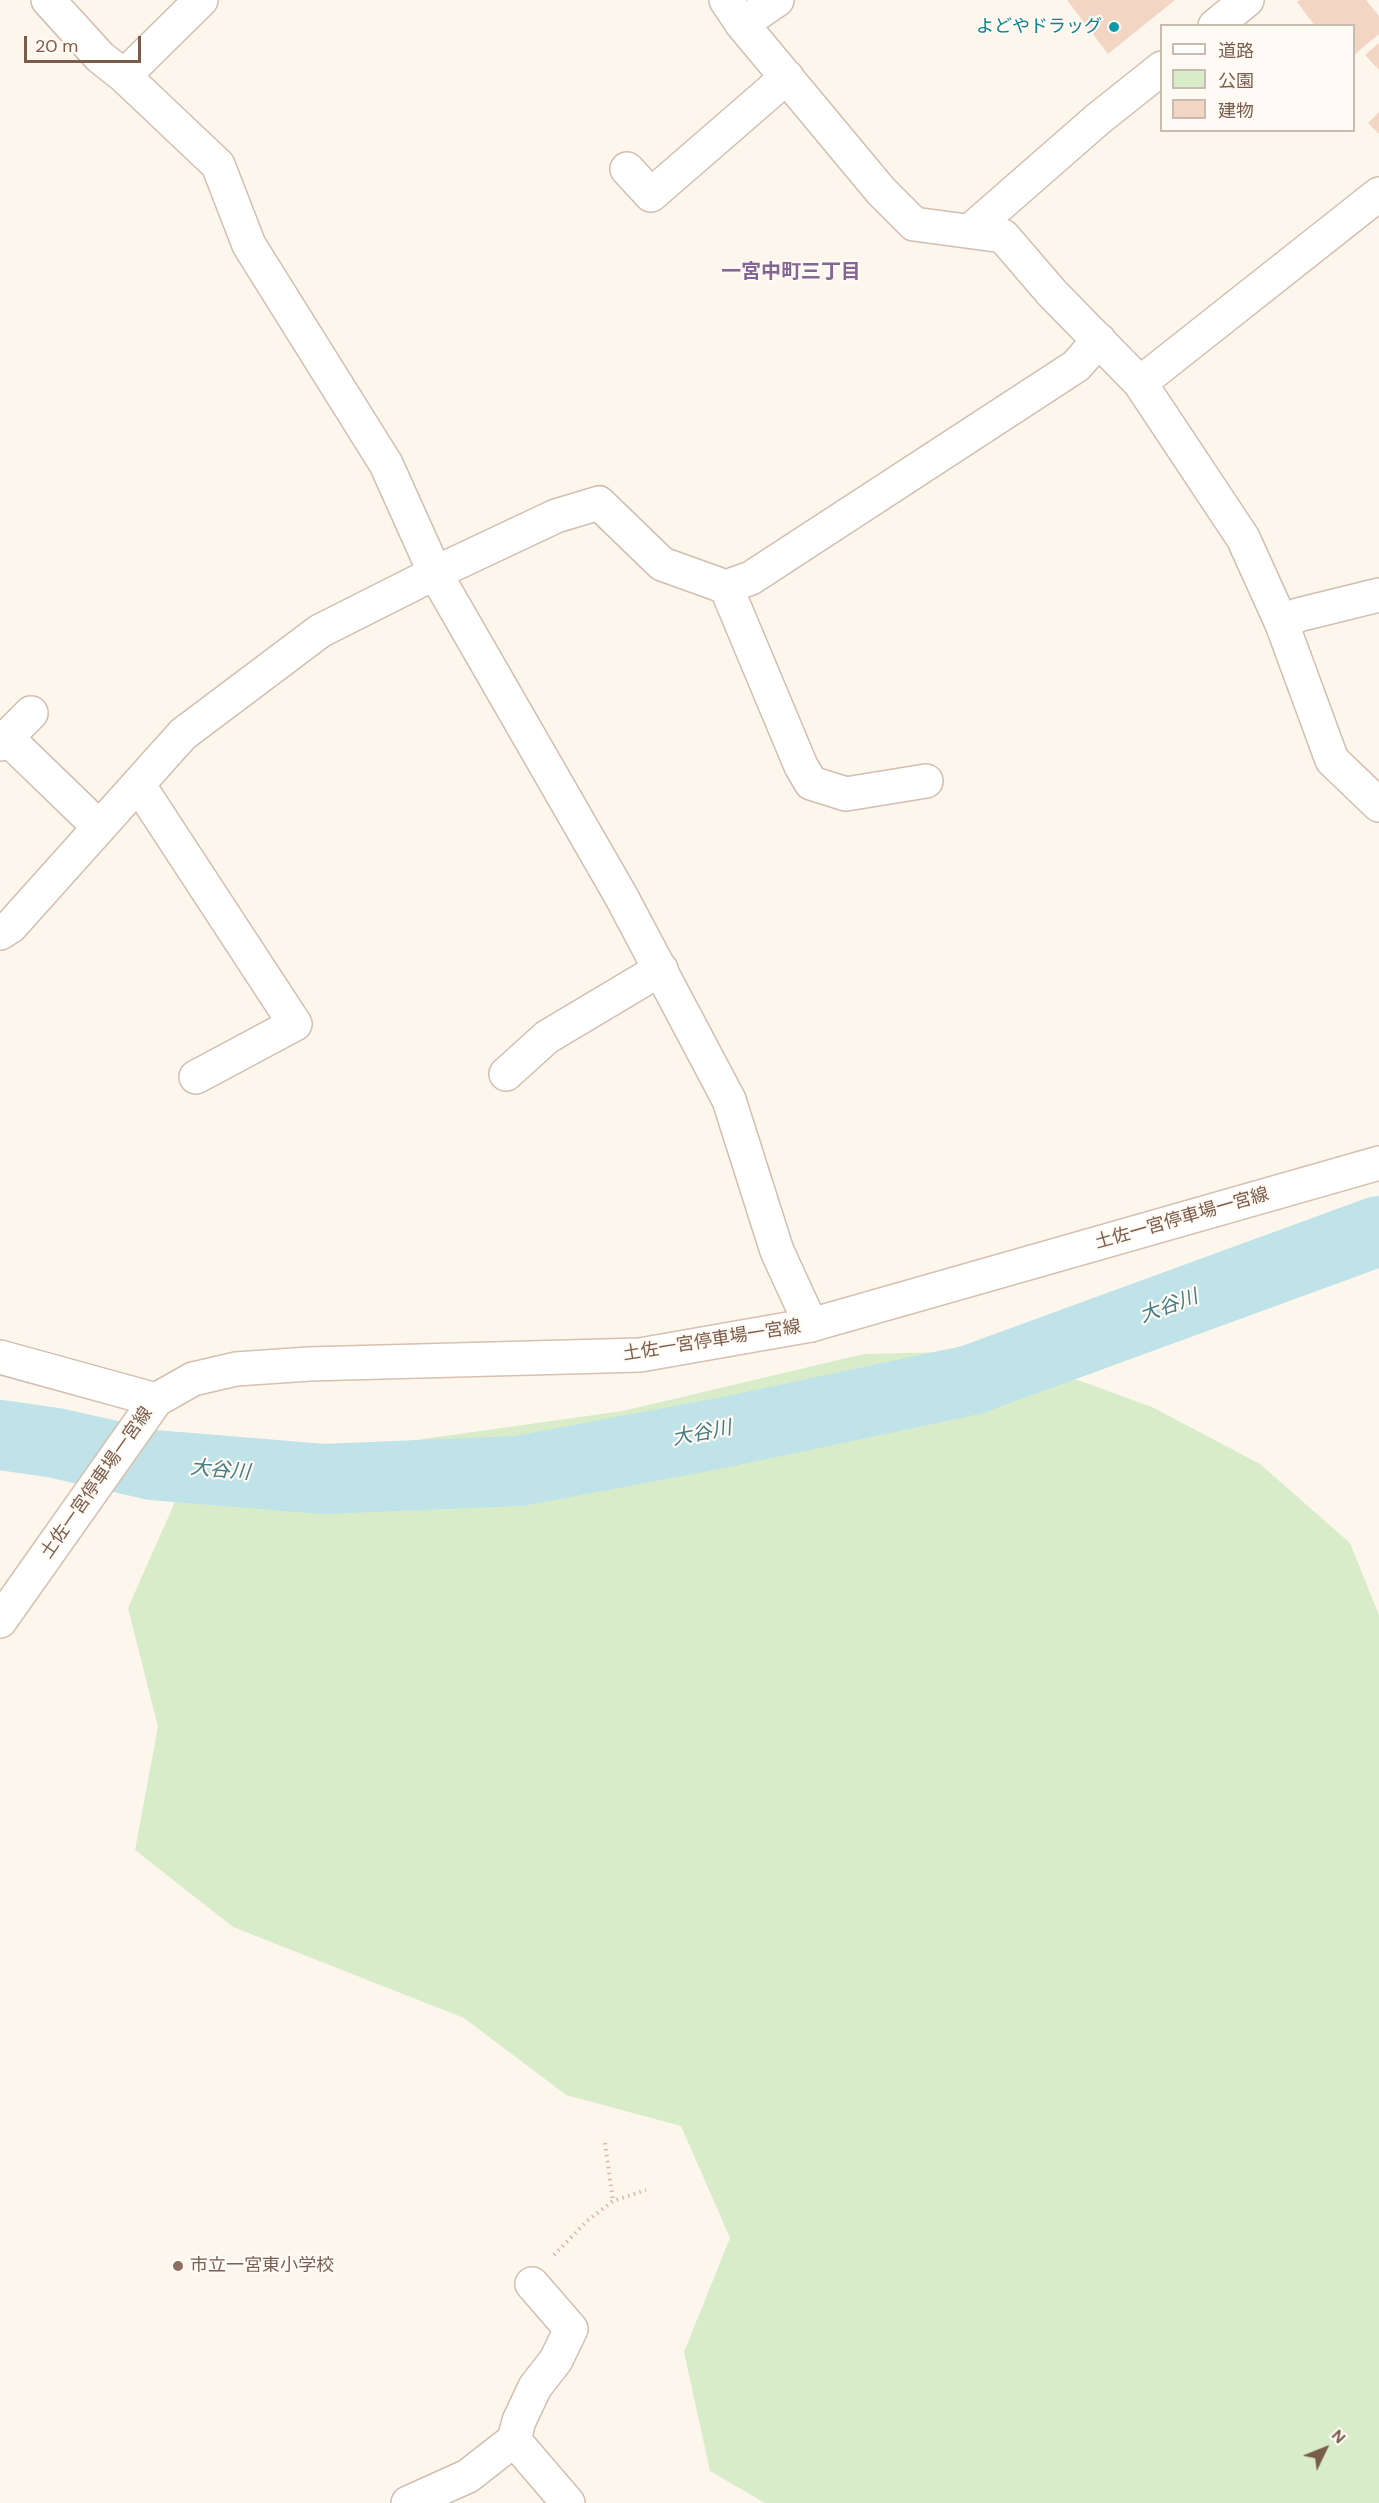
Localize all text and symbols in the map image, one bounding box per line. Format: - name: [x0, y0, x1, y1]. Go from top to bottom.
- place label: よどやドラッグ: [976, 16, 1102, 38]
- marker: よどやドラッグ: [1107, 20, 1121, 34]
- scale bar: [27, 24, 144, 62]
- legend: [1160, 24, 1355, 132]
- text: 20 m: [35, 34, 78, 58]
- text: 道路: [1218, 39, 1254, 63]
- text: 公園: [1218, 69, 1254, 93]
- text: 建物: [1218, 99, 1254, 123]
- district label: 一宮中町三丁目: [721, 261, 861, 285]
- street label: 土佐一宮停車場一宮線: [1093, 1184, 1271, 1254]
- water label: 大谷川: [1137, 1285, 1201, 1329]
- street label: 土佐一宮停車場一宮線: [621, 1316, 803, 1366]
- street label: 土佐一宮停車場一宮線: [37, 1403, 157, 1563]
- water label: 大谷川: [670, 1416, 734, 1452]
- water label: 大谷川: [189, 1456, 251, 1486]
- place label: 市立一宮東小学校: [190, 2255, 334, 2277]
- marker: 市立一宮東小学校: [171, 2259, 185, 2273]
- north arrow: [1295, 2419, 1355, 2479]
- text: N: [1327, 2425, 1350, 2448]

